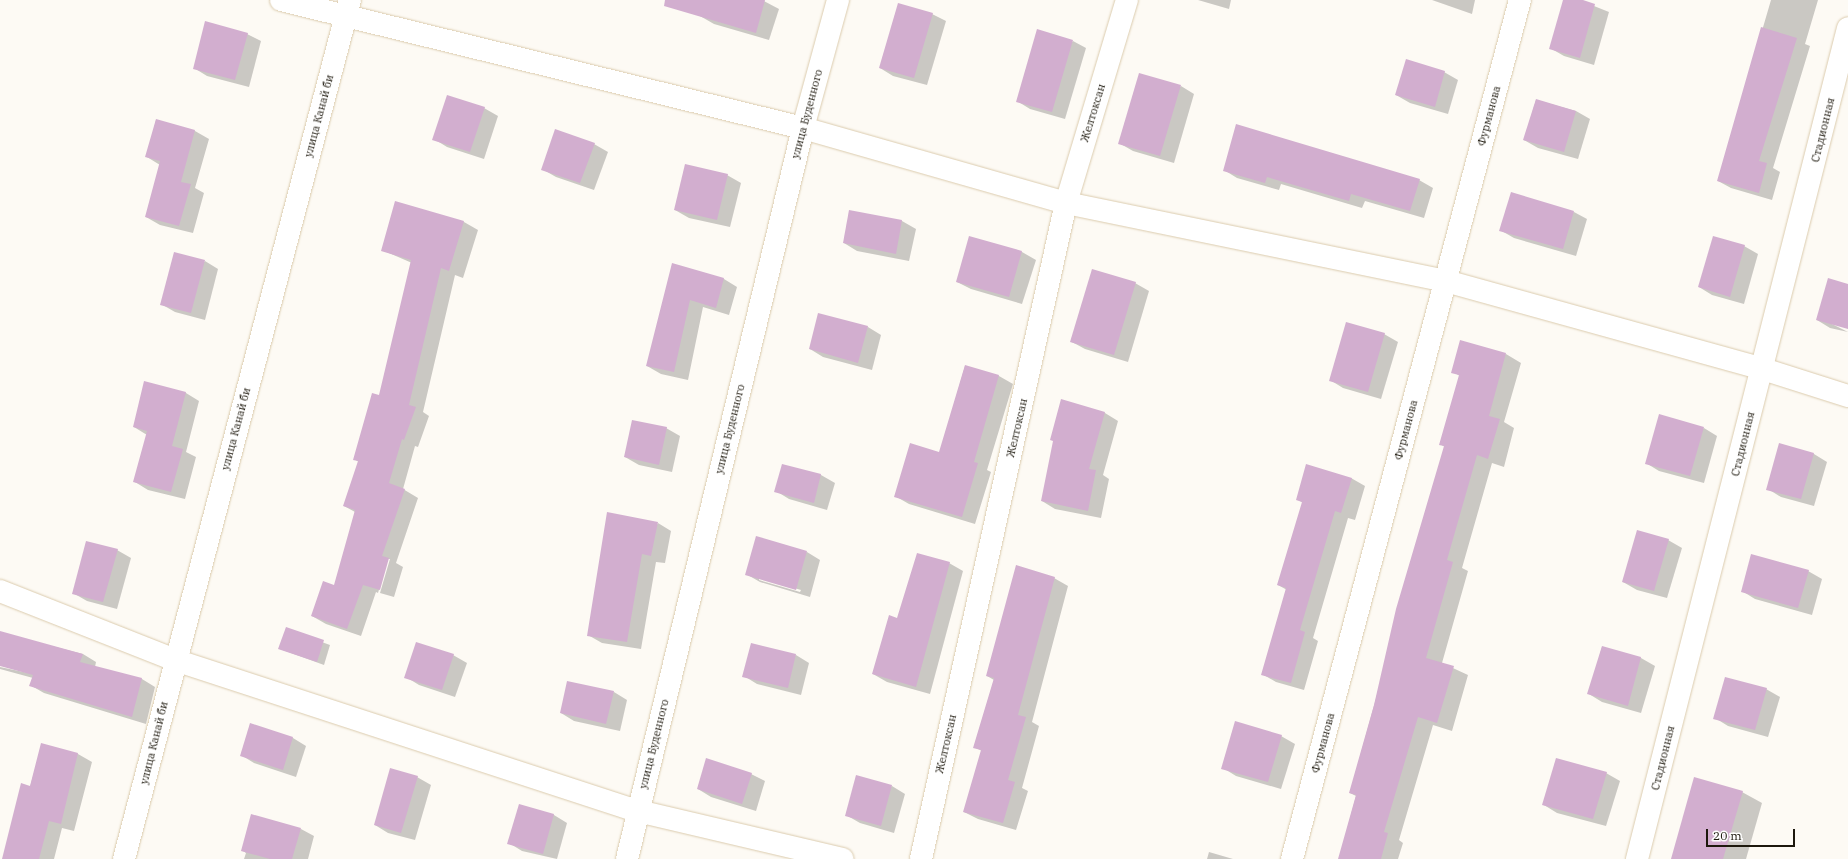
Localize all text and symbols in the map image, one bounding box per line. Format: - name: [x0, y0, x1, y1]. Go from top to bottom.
- street label: улица Буденного: [789, 68, 825, 160]
- street label: улица Канай би: [302, 73, 336, 159]
- street label: Желтоксан: [1078, 82, 1108, 144]
- street label: Фурманова: [1475, 85, 1503, 147]
- street label: Стадионная: [1809, 96, 1837, 164]
- street label: улица Буденного: [712, 383, 748, 475]
- street label: улица Канай би: [219, 386, 253, 472]
- street label: Желтоксан: [1004, 397, 1030, 459]
- street label: Фурманова: [1392, 399, 1420, 461]
- street label: Стадионная: [1729, 410, 1757, 478]
- street label: улица Буденного: [636, 698, 672, 790]
- street label: улица Канай би: [137, 700, 171, 786]
- street label: Фурманова: [1309, 712, 1337, 774]
- street label: Желтоксан: [933, 713, 959, 775]
- street label: Стадионная: [1649, 724, 1677, 792]
- scale bar: [1708, 821, 1797, 847]
- text: 20 m: [1713, 828, 1742, 843]

